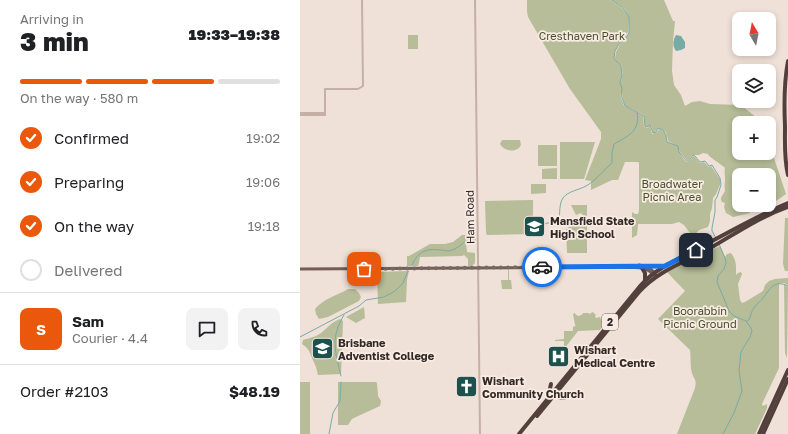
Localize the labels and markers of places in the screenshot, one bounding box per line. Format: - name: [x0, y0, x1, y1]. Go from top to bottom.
- school or university icon: Mansfield State High School: [522, 214, 548, 240]
- place label: Mansfield State High School: [550, 214, 635, 240]
- pin: [679, 233, 713, 267]
- pin: [347, 252, 381, 286]
- school or university icon: Brisbane Adventist College: [309, 336, 335, 362]
- place label: Brisbane Adventist College: [338, 336, 435, 362]
- hospital icon: Wishart Medical Centre: [545, 343, 571, 369]
- place label: Wishart Medical Centre: [574, 343, 656, 369]
- church icon: Wishart Community Church: [453, 374, 479, 400]
- place label: Wishart Community Church: [482, 374, 584, 400]

